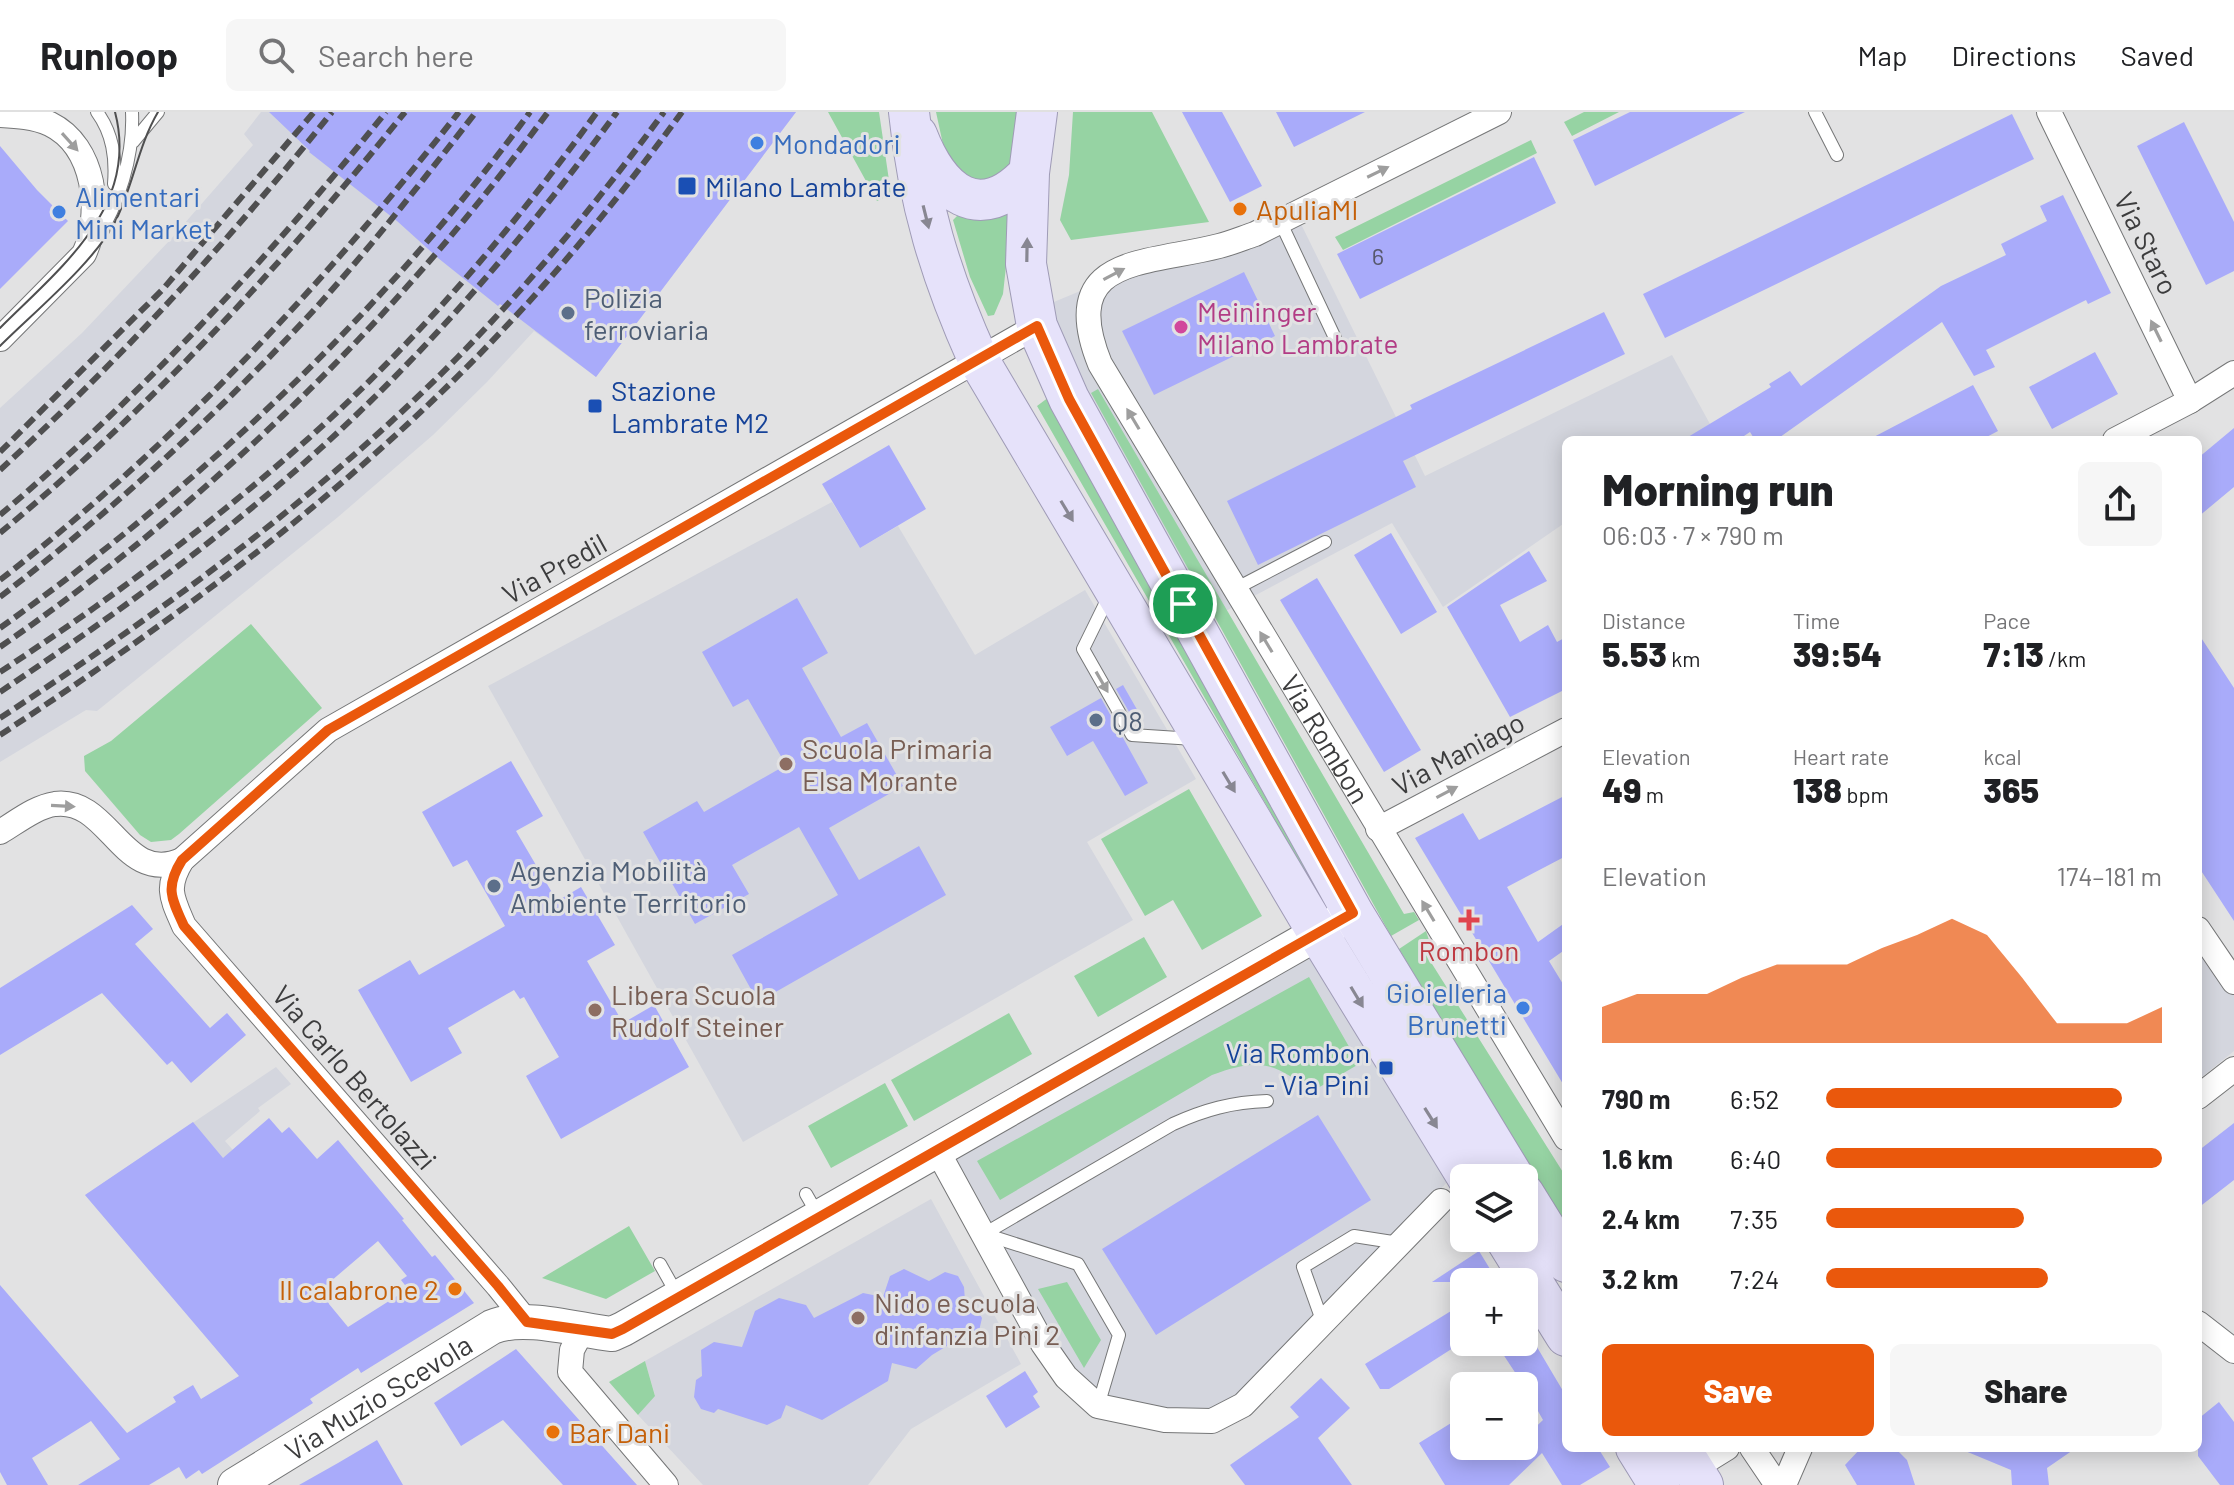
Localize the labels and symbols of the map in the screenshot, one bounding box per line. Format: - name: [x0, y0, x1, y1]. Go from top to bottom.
- place label: Mondadori: [773, 126, 901, 160]
- one-way arrow: [61, 131, 78, 151]
- marker: Mondadori: [748, 134, 766, 152]
- one-way arrow: [1366, 165, 1389, 179]
- place label: Milano Lambrate: [705, 169, 906, 203]
- marker: Milano Lambrate: [676, 175, 698, 197]
- place label: Alimentari Mini Market: [75, 179, 213, 245]
- street label: Via Staro: [2108, 186, 2186, 300]
- place label: ApuliaMI: [1256, 192, 1359, 226]
- marker: ApuliaMI: [1231, 200, 1249, 218]
- marker: Alimentari Mini Market: [50, 203, 68, 221]
- one-way arrow: [920, 205, 932, 230]
- one-way arrow: [1020, 237, 1033, 262]
- house number: 6: [1372, 241, 1384, 270]
- one-way arrow: [1103, 267, 1126, 280]
- place label: Polizia ferroviaria: [584, 280, 709, 346]
- place label: Meininger Milano Lambrate: [1197, 294, 1398, 360]
- marker: Polizia ferroviaria: [559, 304, 577, 322]
- marker: Meininger Milano Lambrate: [1172, 318, 1190, 336]
- one-way arrow: [2149, 319, 2163, 342]
- place label: Stazione Lambrate M2: [611, 373, 769, 439]
- marker: Stazione Lambrate M2: [586, 397, 604, 415]
- one-way arrow: [1126, 408, 1140, 430]
- one-way arrow: [1060, 500, 1074, 522]
- street label: Via Predil: [496, 526, 612, 610]
- pin: [1149, 570, 1217, 638]
- one-way arrow: [1259, 631, 1273, 653]
- street label: Via Rombon: [1274, 668, 1377, 809]
- one-way arrow: [1095, 671, 1109, 693]
- place label: Q8: [1112, 703, 1143, 737]
- street label: Via Maniago: [1386, 704, 1530, 802]
- marker: Q8: [1087, 711, 1105, 729]
- place label: Scuola Primaria Elsa Morante: [802, 731, 993, 797]
- marker: Scuola Primaria Elsa Morante: [777, 755, 795, 773]
- one-way arrow: [1221, 771, 1235, 793]
- one-way arrow: [1436, 786, 1459, 799]
- one-way arrow: [51, 800, 77, 813]
- place label: Agenzia Mobilità Ambiente Territorio: [510, 853, 747, 919]
- marker: Agenzia Mobilità Ambiente Territorio: [485, 877, 503, 895]
- one-way arrow: [1422, 900, 1436, 922]
- marker: Rombon: [1460, 911, 1478, 929]
- place label: Rombon: [1419, 933, 1519, 967]
- place label: Gioielleria Brunetti: [1386, 975, 1507, 1041]
- place label: Libera Scuola Rudolf Steiner: [611, 977, 784, 1043]
- street label: Via Carlo Bertolazzi: [266, 978, 444, 1176]
- one-way arrow: [1350, 986, 1364, 1008]
- marker: Gioielleria Brunetti: [1514, 999, 1532, 1017]
- marker: Libera Scuola Rudolf Steiner: [586, 1001, 604, 1019]
- place label: Via Rombon - Via Pini: [1226, 1035, 1370, 1101]
- marker: Via Rombon - Via Pini: [1377, 1059, 1395, 1077]
- one-way arrow: [1424, 1107, 1438, 1129]
- place label: Il calabrone 2: [279, 1272, 439, 1306]
- marker: Il calabrone 2: [446, 1280, 464, 1298]
- place label: Nido e scuola d'infanzia Pini 2: [874, 1285, 1060, 1351]
- marker: Nido e scuola d'infanzia Pini 2: [849, 1309, 867, 1327]
- street label: Via Muzio Scevola: [278, 1327, 478, 1467]
- place label: Bar Dani: [569, 1415, 670, 1449]
- marker: Bar Dani: [544, 1423, 562, 1441]

